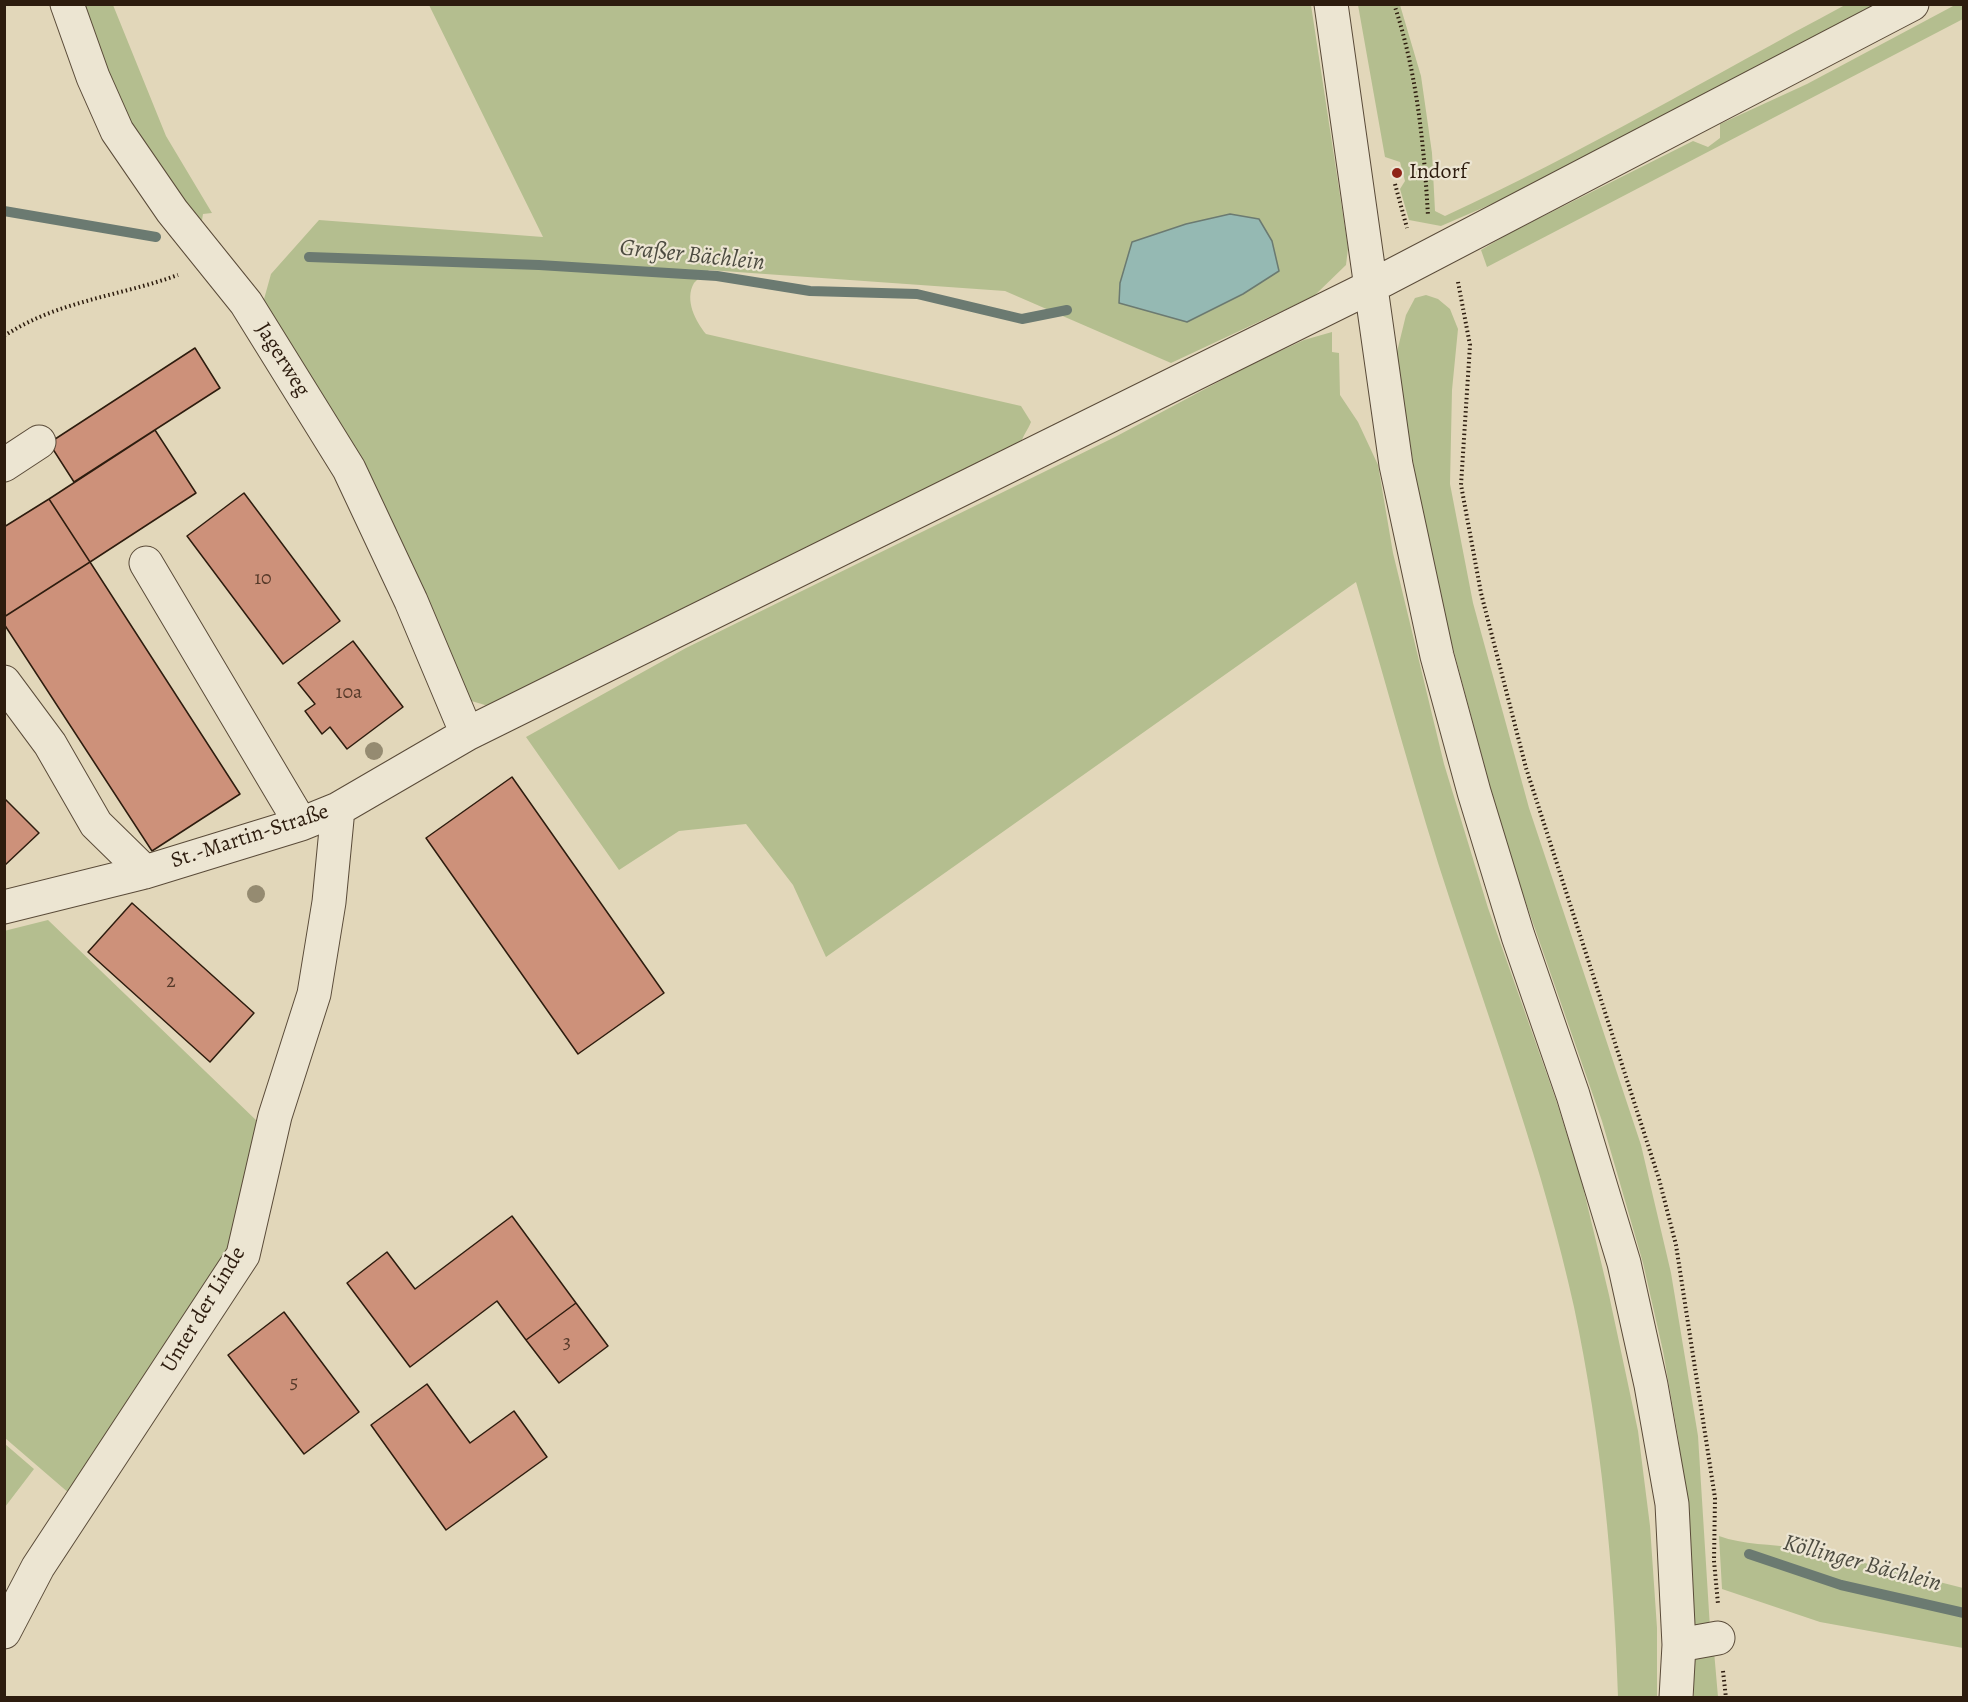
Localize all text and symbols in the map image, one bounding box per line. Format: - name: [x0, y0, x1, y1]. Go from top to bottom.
- place label: Indorf: [1409, 160, 1467, 186]
- marker: Indorf: [1390, 166, 1404, 180]
- water label: Graßer Bächlein: [618, 234, 766, 278]
- street label: Jagerweg: [249, 318, 315, 402]
- house number: 10: [254, 567, 272, 591]
- house number: 10a: [336, 681, 362, 705]
- street label: St.-Martin-Straße: [168, 799, 332, 875]
- house number: 2: [166, 970, 176, 994]
- street label: Unter der Linde: [156, 1242, 252, 1378]
- house number: 3: [563, 1331, 571, 1355]
- house number: 5: [290, 1371, 298, 1395]
- water label: Köllinger Bächlein: [1780, 1529, 1944, 1599]

